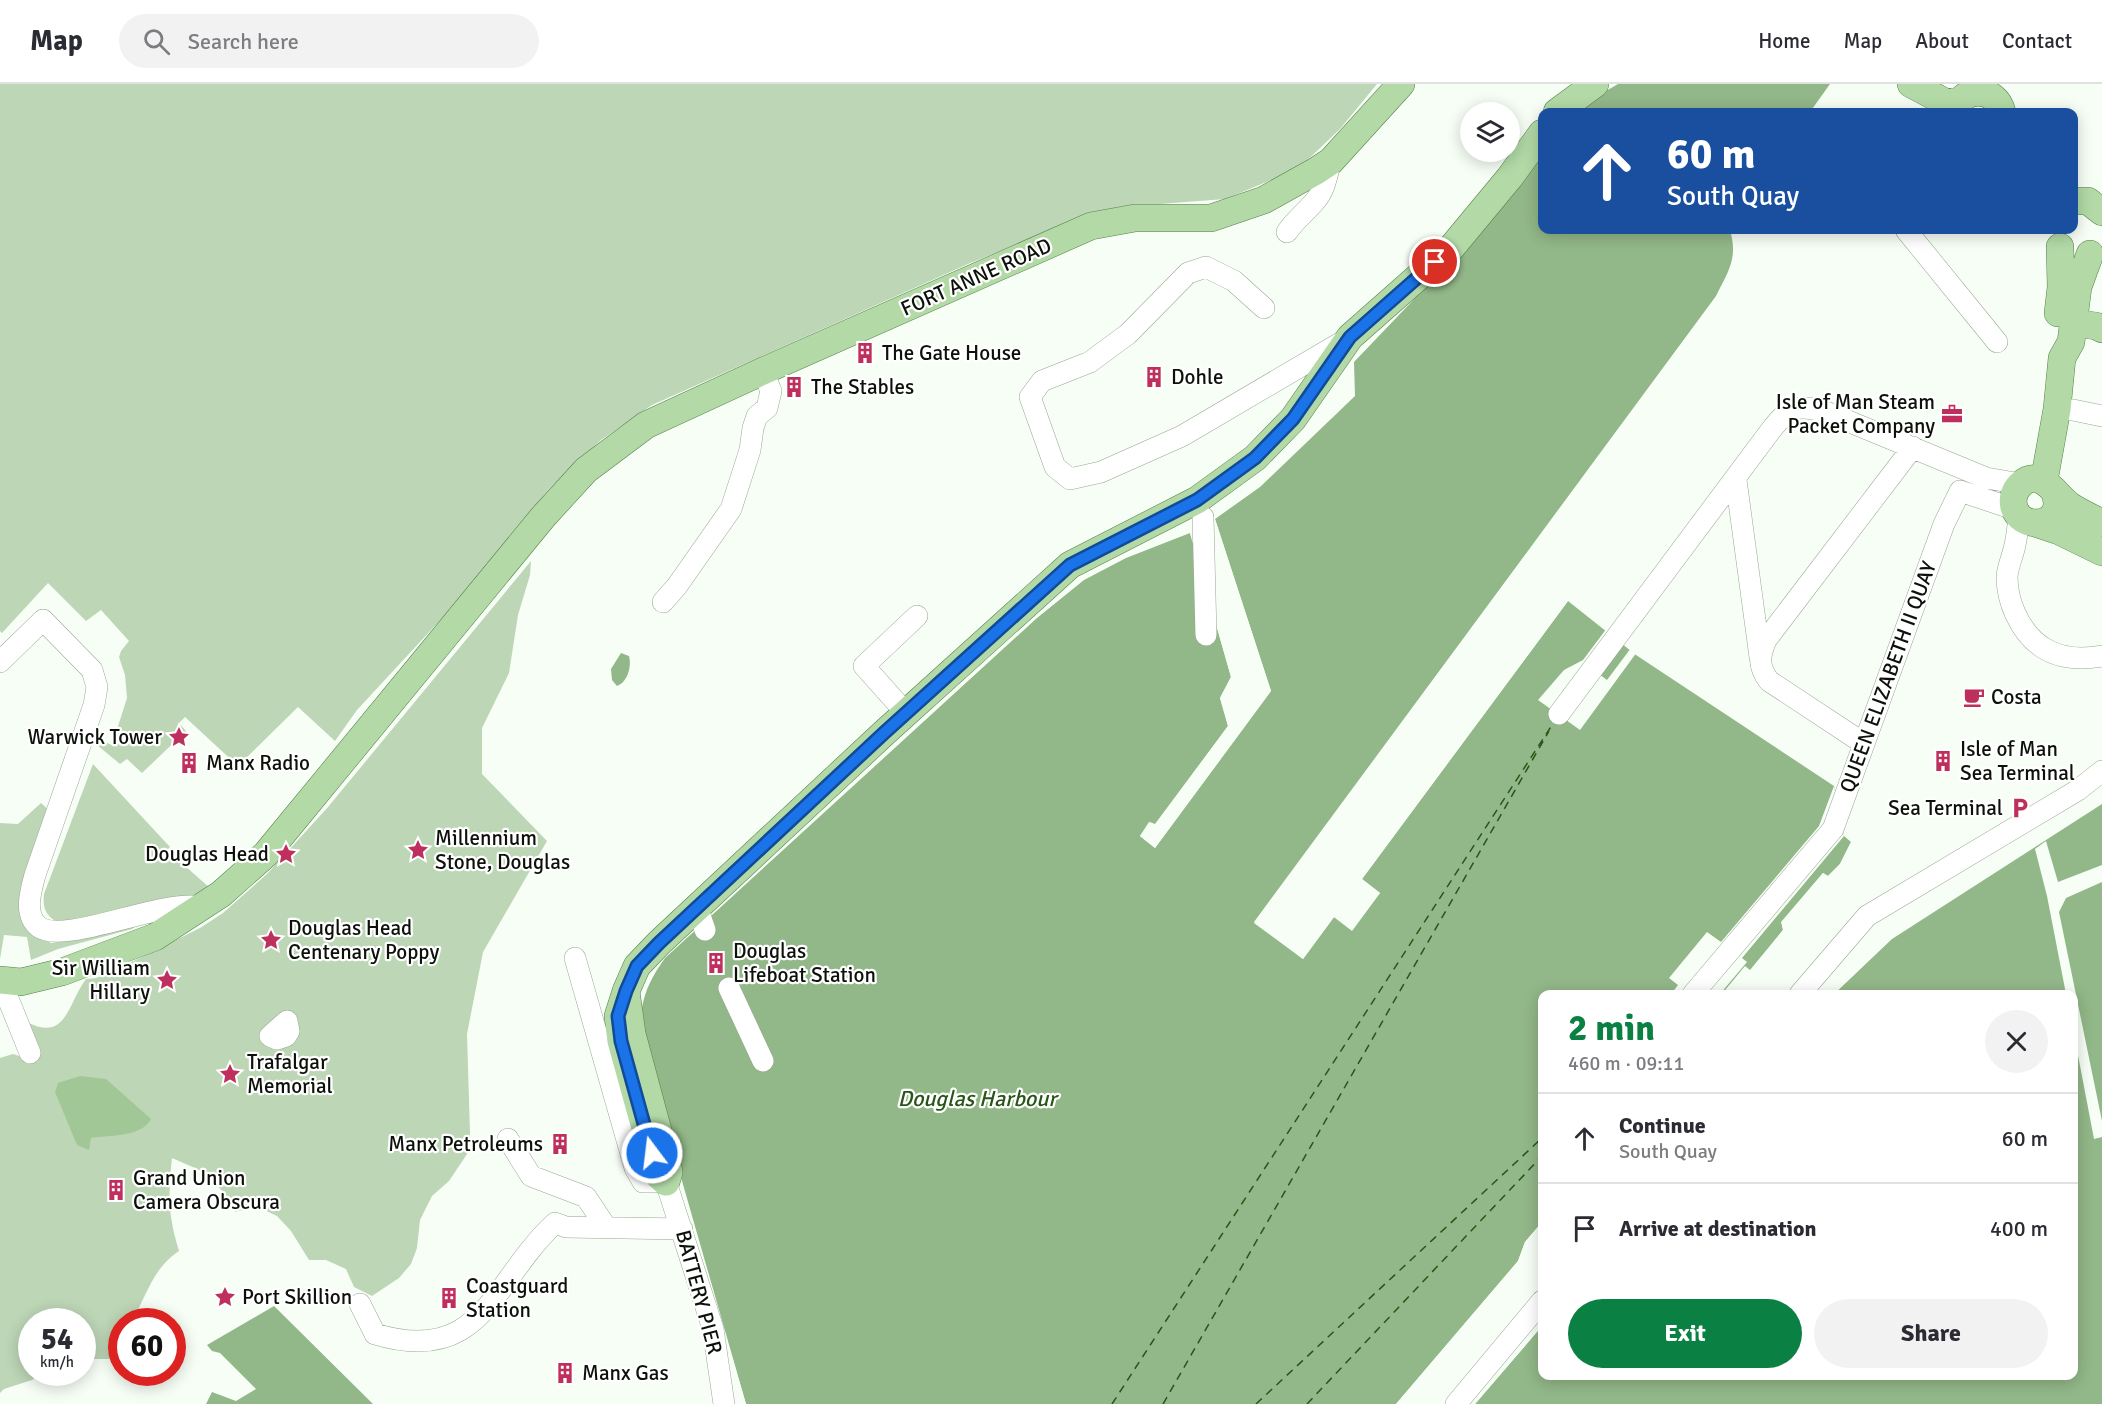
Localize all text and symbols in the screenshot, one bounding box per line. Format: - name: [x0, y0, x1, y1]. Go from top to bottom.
- search box: [119, 14, 539, 68]
- text: Map: [30, 24, 83, 58]
- icon: search: [140, 25, 173, 58]
- text: Search here: [188, 28, 299, 55]
- text: Home: [1758, 28, 1811, 54]
- text: Map: [1844, 28, 1882, 54]
- text: About: [1915, 28, 1969, 54]
- text: Contact: [2002, 28, 2072, 54]
- map controls: [1460, 102, 1520, 162]
- button: layers: [1460, 102, 1520, 162]
- text: 60 m: [1667, 129, 1756, 180]
- icon: ahead: [1568, 132, 1646, 210]
- text: South Quay: [1667, 180, 1799, 213]
- street label: FORT ANNE ROAD: [897, 232, 1055, 322]
- pin: [1409, 236, 1460, 287]
- icon: arrive: [1418, 245, 1451, 278]
- place label: The Gate House: [882, 340, 1021, 366]
- building icon: The Gate House: [853, 341, 877, 365]
- place label: Dohle: [1171, 364, 1223, 390]
- building icon: Dohle: [1142, 365, 1166, 389]
- place label: The Stables: [811, 374, 914, 400]
- building icon: The Stables: [782, 375, 806, 399]
- place label: Isle of Man Steam Packet Company: [1776, 389, 1935, 439]
- office icon: Isle of Man Steam Packet Company: [1940, 402, 1964, 426]
- street label: QUEEN ELIZABETH II QUAY: [1834, 557, 1942, 796]
- place label: Costa: [1991, 684, 2042, 710]
- cafe icon: Costa: [1962, 685, 1986, 709]
- place label: Warwick Tower: [27, 724, 162, 750]
- place icon: Warwick Tower: [167, 725, 191, 749]
- place label: Isle of Man Sea Terminal: [1960, 736, 2075, 786]
- building icon: Isle of Man Sea Terminal: [1931, 749, 1955, 773]
- place label: Manx Radio: [206, 750, 310, 776]
- building icon: Manx Radio: [177, 751, 201, 775]
- place label: Sea Terminal: [1888, 795, 2003, 821]
- parking icon: Sea Terminal: [2008, 796, 2032, 820]
- place label: Millennium Stone, Douglas: [435, 825, 570, 875]
- place icon: Millennium Stone, Douglas: [406, 838, 430, 862]
- place label: Douglas Head: [145, 841, 269, 867]
- place icon: Douglas Head: [274, 842, 298, 866]
- place label: Douglas Head Centenary Poppy: [288, 915, 439, 965]
- place icon: Douglas Head Centenary Poppy: [259, 928, 283, 952]
- place label: Douglas Lifeboat Station: [733, 938, 876, 988]
- building icon: Douglas Lifeboat Station: [704, 951, 728, 975]
- place label: Sir William Hillary: [52, 955, 150, 1005]
- place icon: Sir William Hillary: [155, 968, 179, 992]
- text: 2 min: [1568, 1006, 1655, 1051]
- button: close: [1985, 1010, 2048, 1073]
- place label: Trafalgar Memorial: [247, 1049, 333, 1099]
- text: 460 m · 09:11: [1568, 1051, 1684, 1076]
- place icon: Trafalgar Memorial: [218, 1062, 242, 1086]
- water label: Douglas Harbour: [898, 1085, 1059, 1112]
- text: Continue: [1619, 1112, 1706, 1139]
- position arrow: [620, 1121, 684, 1185]
- icon: ahead: [1568, 1122, 1601, 1155]
- text: 60 m: [2002, 1125, 2048, 1152]
- place label: Manx Petroleums: [388, 1131, 543, 1157]
- building icon: Manx Petroleums: [548, 1132, 572, 1156]
- text: South Quay: [1619, 1139, 1717, 1164]
- place label: Grand Union Camera Obscura: [133, 1165, 280, 1215]
- building icon: Grand Union Camera Obscura: [104, 1178, 128, 1202]
- icon: arrive: [1568, 1212, 1601, 1245]
- text: Arrive at destination: [1619, 1215, 1816, 1242]
- text: 400 m: [1990, 1215, 2048, 1242]
- street label: BATTERY PIER: [670, 1227, 728, 1357]
- place label: Coastguard Station: [466, 1273, 568, 1323]
- place label: Port Skillion: [242, 1284, 352, 1310]
- place icon: Port Skillion: [213, 1285, 237, 1309]
- building icon: Coastguard Station: [437, 1286, 461, 1310]
- button: Exit: [1568, 1299, 1802, 1368]
- button: Share: [1814, 1299, 2048, 1368]
- speed limit sign: 60: [108, 1308, 186, 1386]
- text: 54: [41, 1321, 73, 1358]
- text: km/h: [40, 1353, 74, 1371]
- place label: Manx Gas: [582, 1360, 669, 1386]
- building icon: Manx Gas: [553, 1361, 577, 1385]

